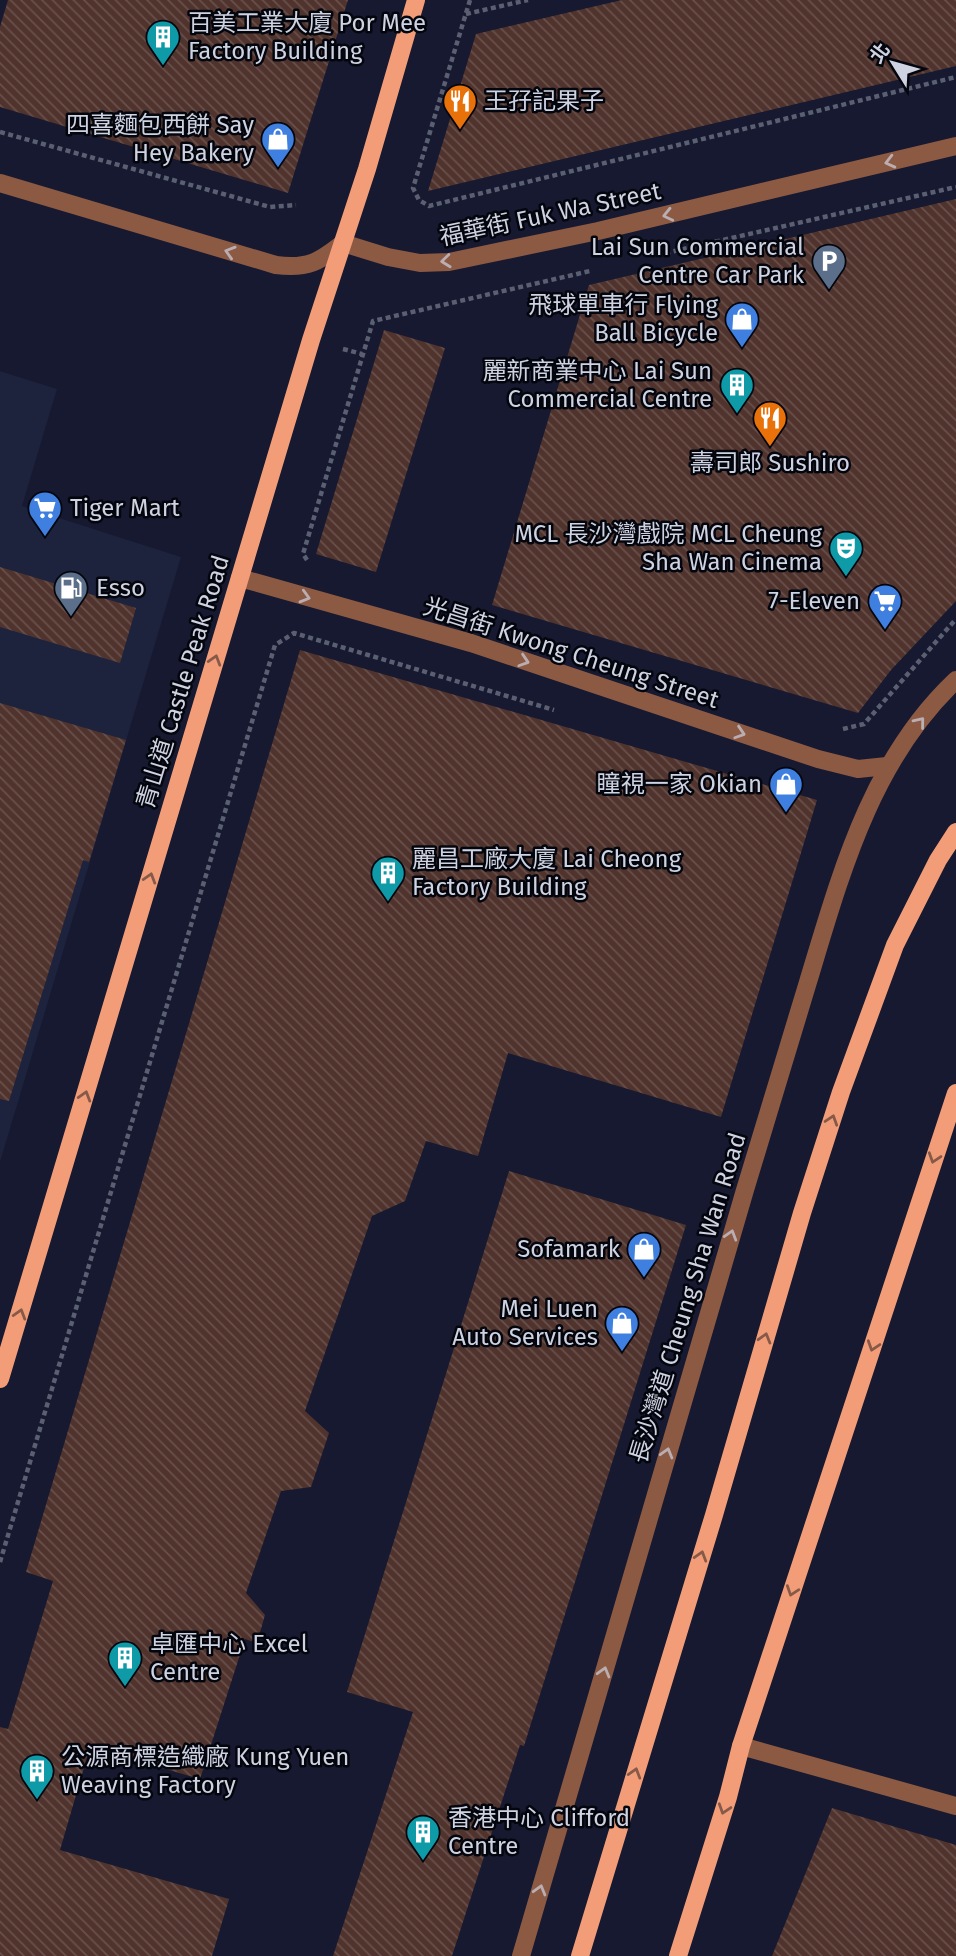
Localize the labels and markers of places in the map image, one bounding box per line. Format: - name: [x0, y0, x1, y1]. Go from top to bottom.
- place label: 百美工業大廈 Por Mee Factory Building: [188, 9, 426, 65]
- building icon: 百美工業大廈 Por Mee Factory Building: [144, 18, 182, 67]
- restaurant icon: 王孖記果子: [441, 82, 479, 131]
- place label: 王孖記果子: [484, 87, 604, 115]
- place label: 四喜麵包西餅 Say Hey Bakery: [66, 111, 254, 167]
- shop icon: 四喜麵包西餅 Say Hey Bakery: [259, 120, 297, 169]
- place label: Lai Sun Commercial Centre Car Park: [591, 233, 805, 289]
- parking icon: Lai Sun Commercial Centre Car Park: [810, 242, 848, 291]
- place label: 飛球單車行 Flying Ball Bicycle: [528, 291, 719, 347]
- shop icon: 飛球單車行 Flying Ball Bicycle: [723, 300, 761, 349]
- place label: 麗新商業中心 Lai Sun Commercial Centre: [483, 357, 712, 413]
- building icon: 麗新商業中心 Lai Sun Commercial Centre: [718, 366, 756, 415]
- restaurant icon: 壽司郎 Sushiro: [751, 399, 789, 448]
- place label: 壽司郎 Sushiro: [690, 449, 850, 477]
- supermarket icon: Tiger Mart: [26, 489, 64, 538]
- place label: Tiger Mart: [70, 494, 180, 522]
- place label: MCL 長沙灣戲院 MCL Cheung Sha Wan Cinema: [514, 520, 823, 576]
- theatre icon: MCL 長沙灣戲院 MCL Cheung Sha Wan Cinema: [827, 529, 865, 578]
- fuel station icon: Esso: [52, 569, 90, 618]
- place label: Esso: [96, 574, 145, 602]
- supermarket icon: 7-Eleven: [866, 582, 904, 631]
- place label: 7-Eleven: [768, 587, 860, 615]
- shop icon: 瞳視一家 Okian: [767, 765, 805, 814]
- place label: 瞳視一家 Okian: [597, 770, 762, 798]
- place label: 麗昌工廠大廈 Lai Cheong Factory Building: [412, 845, 682, 901]
- building icon: 麗昌工廠大廈 Lai Cheong Factory Building: [369, 854, 407, 903]
- shop icon: Sofamark: [625, 1230, 663, 1279]
- place label: Sofamark: [517, 1235, 621, 1263]
- place label: Mei Luen Auto Services: [452, 1295, 598, 1351]
- shop icon: Mei Luen Auto Services: [603, 1304, 641, 1353]
- place label: 卓匯中心 Excel Centre: [150, 1630, 308, 1686]
- building icon: 卓匯中心 Excel Centre: [106, 1639, 144, 1688]
- place label: 公源商標造織廠 Kung Yuen Weaving Factory: [61, 1743, 349, 1799]
- building icon: 公源商標造織廠 Kung Yuen Weaving Factory: [18, 1752, 56, 1801]
- place label: 香港中心 Clifford Centre: [448, 1804, 630, 1860]
- building icon: 香港中心 Clifford Centre: [404, 1813, 442, 1862]

